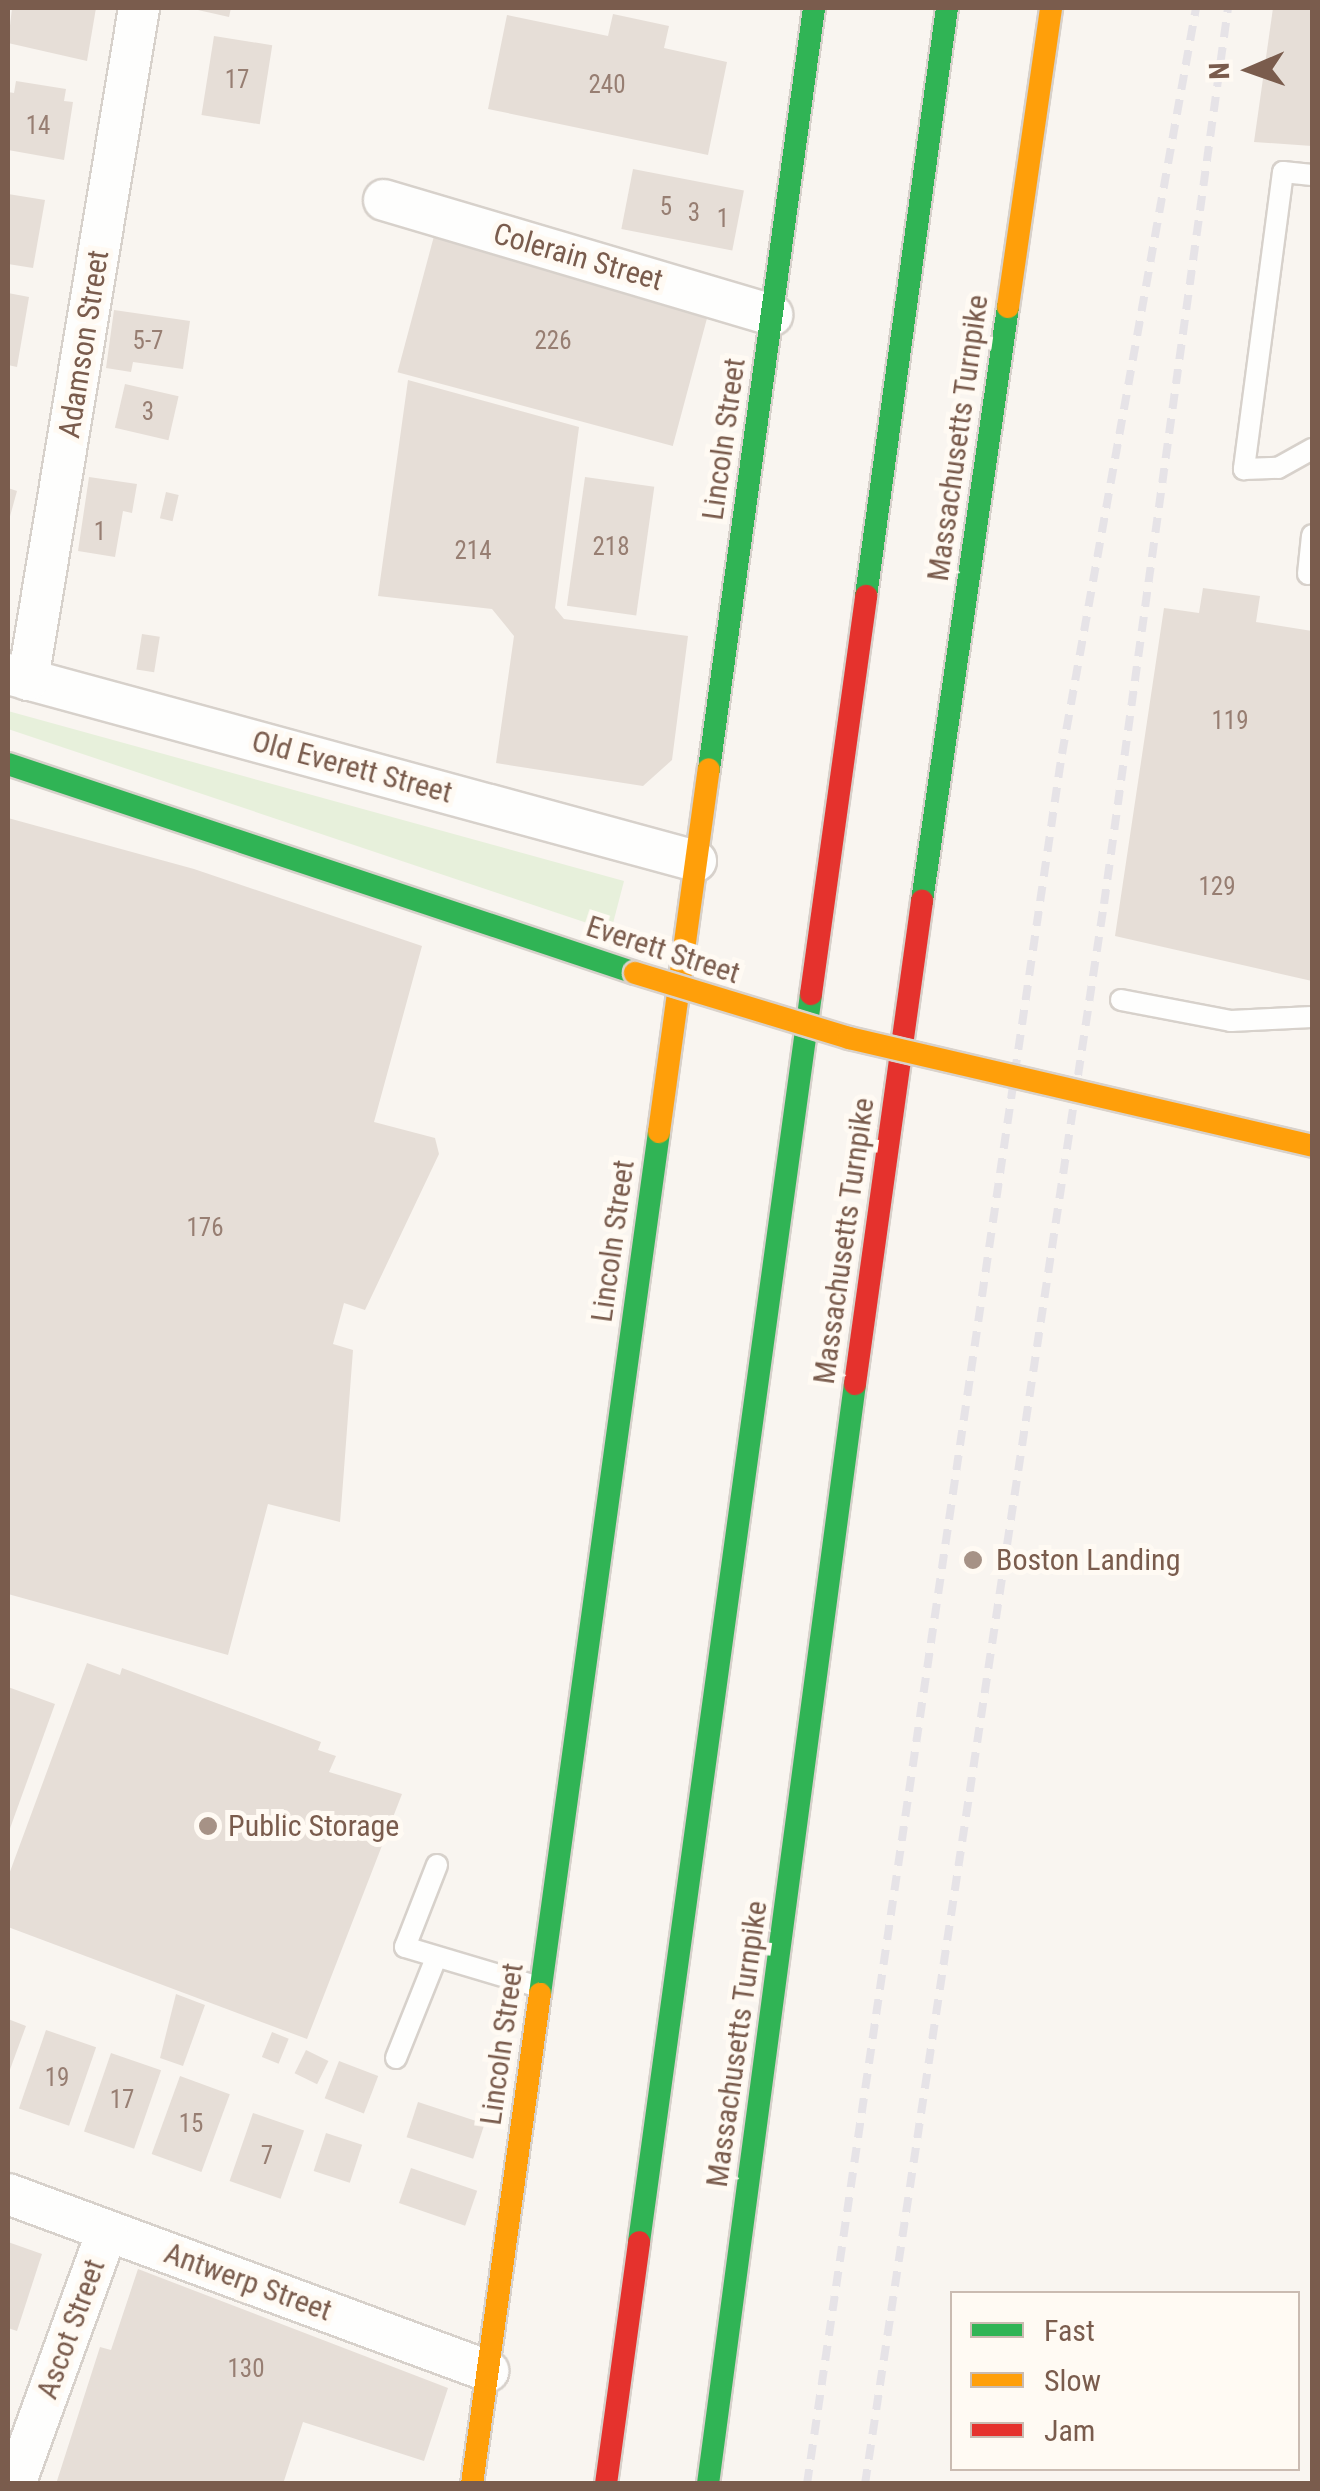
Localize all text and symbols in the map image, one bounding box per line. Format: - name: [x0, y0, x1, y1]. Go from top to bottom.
- north arrow: [1200, 20, 1300, 120]
- text: N: [1203, 62, 1236, 80]
- house number: 17: [225, 65, 249, 95]
- house number: 240: [588, 70, 626, 100]
- house number: 14: [26, 111, 50, 141]
- house number: 5: [660, 192, 672, 222]
- house number: 3: [688, 198, 700, 228]
- house number: 1: [717, 204, 729, 234]
- street label: Colerain Street: [489, 216, 667, 298]
- street label: Adamson Street: [51, 248, 117, 440]
- street label: Massachusetts Turnpike: [920, 292, 996, 584]
- house number: 5-7: [133, 326, 163, 356]
- house number: 226: [534, 326, 572, 356]
- street label: Lincoln Street: [695, 356, 753, 522]
- house number: 3: [142, 397, 154, 427]
- house number: 1: [94, 517, 106, 547]
- house number: 218: [592, 532, 630, 562]
- house number: 214: [454, 536, 492, 566]
- house number: 119: [1211, 706, 1249, 736]
- street label: Old Everett Street: [248, 723, 456, 811]
- house number: 129: [1198, 872, 1236, 902]
- street label: Everett Street: [582, 908, 744, 992]
- street label: Massachusetts Turnpike: [806, 1095, 882, 1387]
- street label: Lincoln Street: [584, 1158, 642, 1324]
- house number: 176: [186, 1213, 224, 1243]
- place label: Boston Landing: [996, 1542, 1180, 1578]
- marker: Boston Landing: [960, 1547, 986, 1573]
- place label: Public Storage: [228, 1808, 399, 1844]
- marker: Public Storage: [197, 1815, 219, 1837]
- street label: Massachusetts Turnpike: [699, 1898, 775, 2190]
- street label: Lincoln Street: [473, 1961, 531, 2127]
- house number: 19: [45, 2063, 69, 2093]
- house number: 17: [110, 2085, 134, 2115]
- house number: 15: [179, 2109, 203, 2139]
- house number: 7: [261, 2141, 273, 2171]
- street label: Antwerp Street: [159, 2235, 337, 2329]
- street label: Ascot Street: [29, 2254, 113, 2404]
- legend: [950, 2291, 1300, 2471]
- text: Fast: [1044, 2313, 1095, 2348]
- house number: 130: [227, 2354, 265, 2384]
- text: Slow: [1044, 2363, 1101, 2398]
- text: Jam: [1044, 2413, 1095, 2448]

